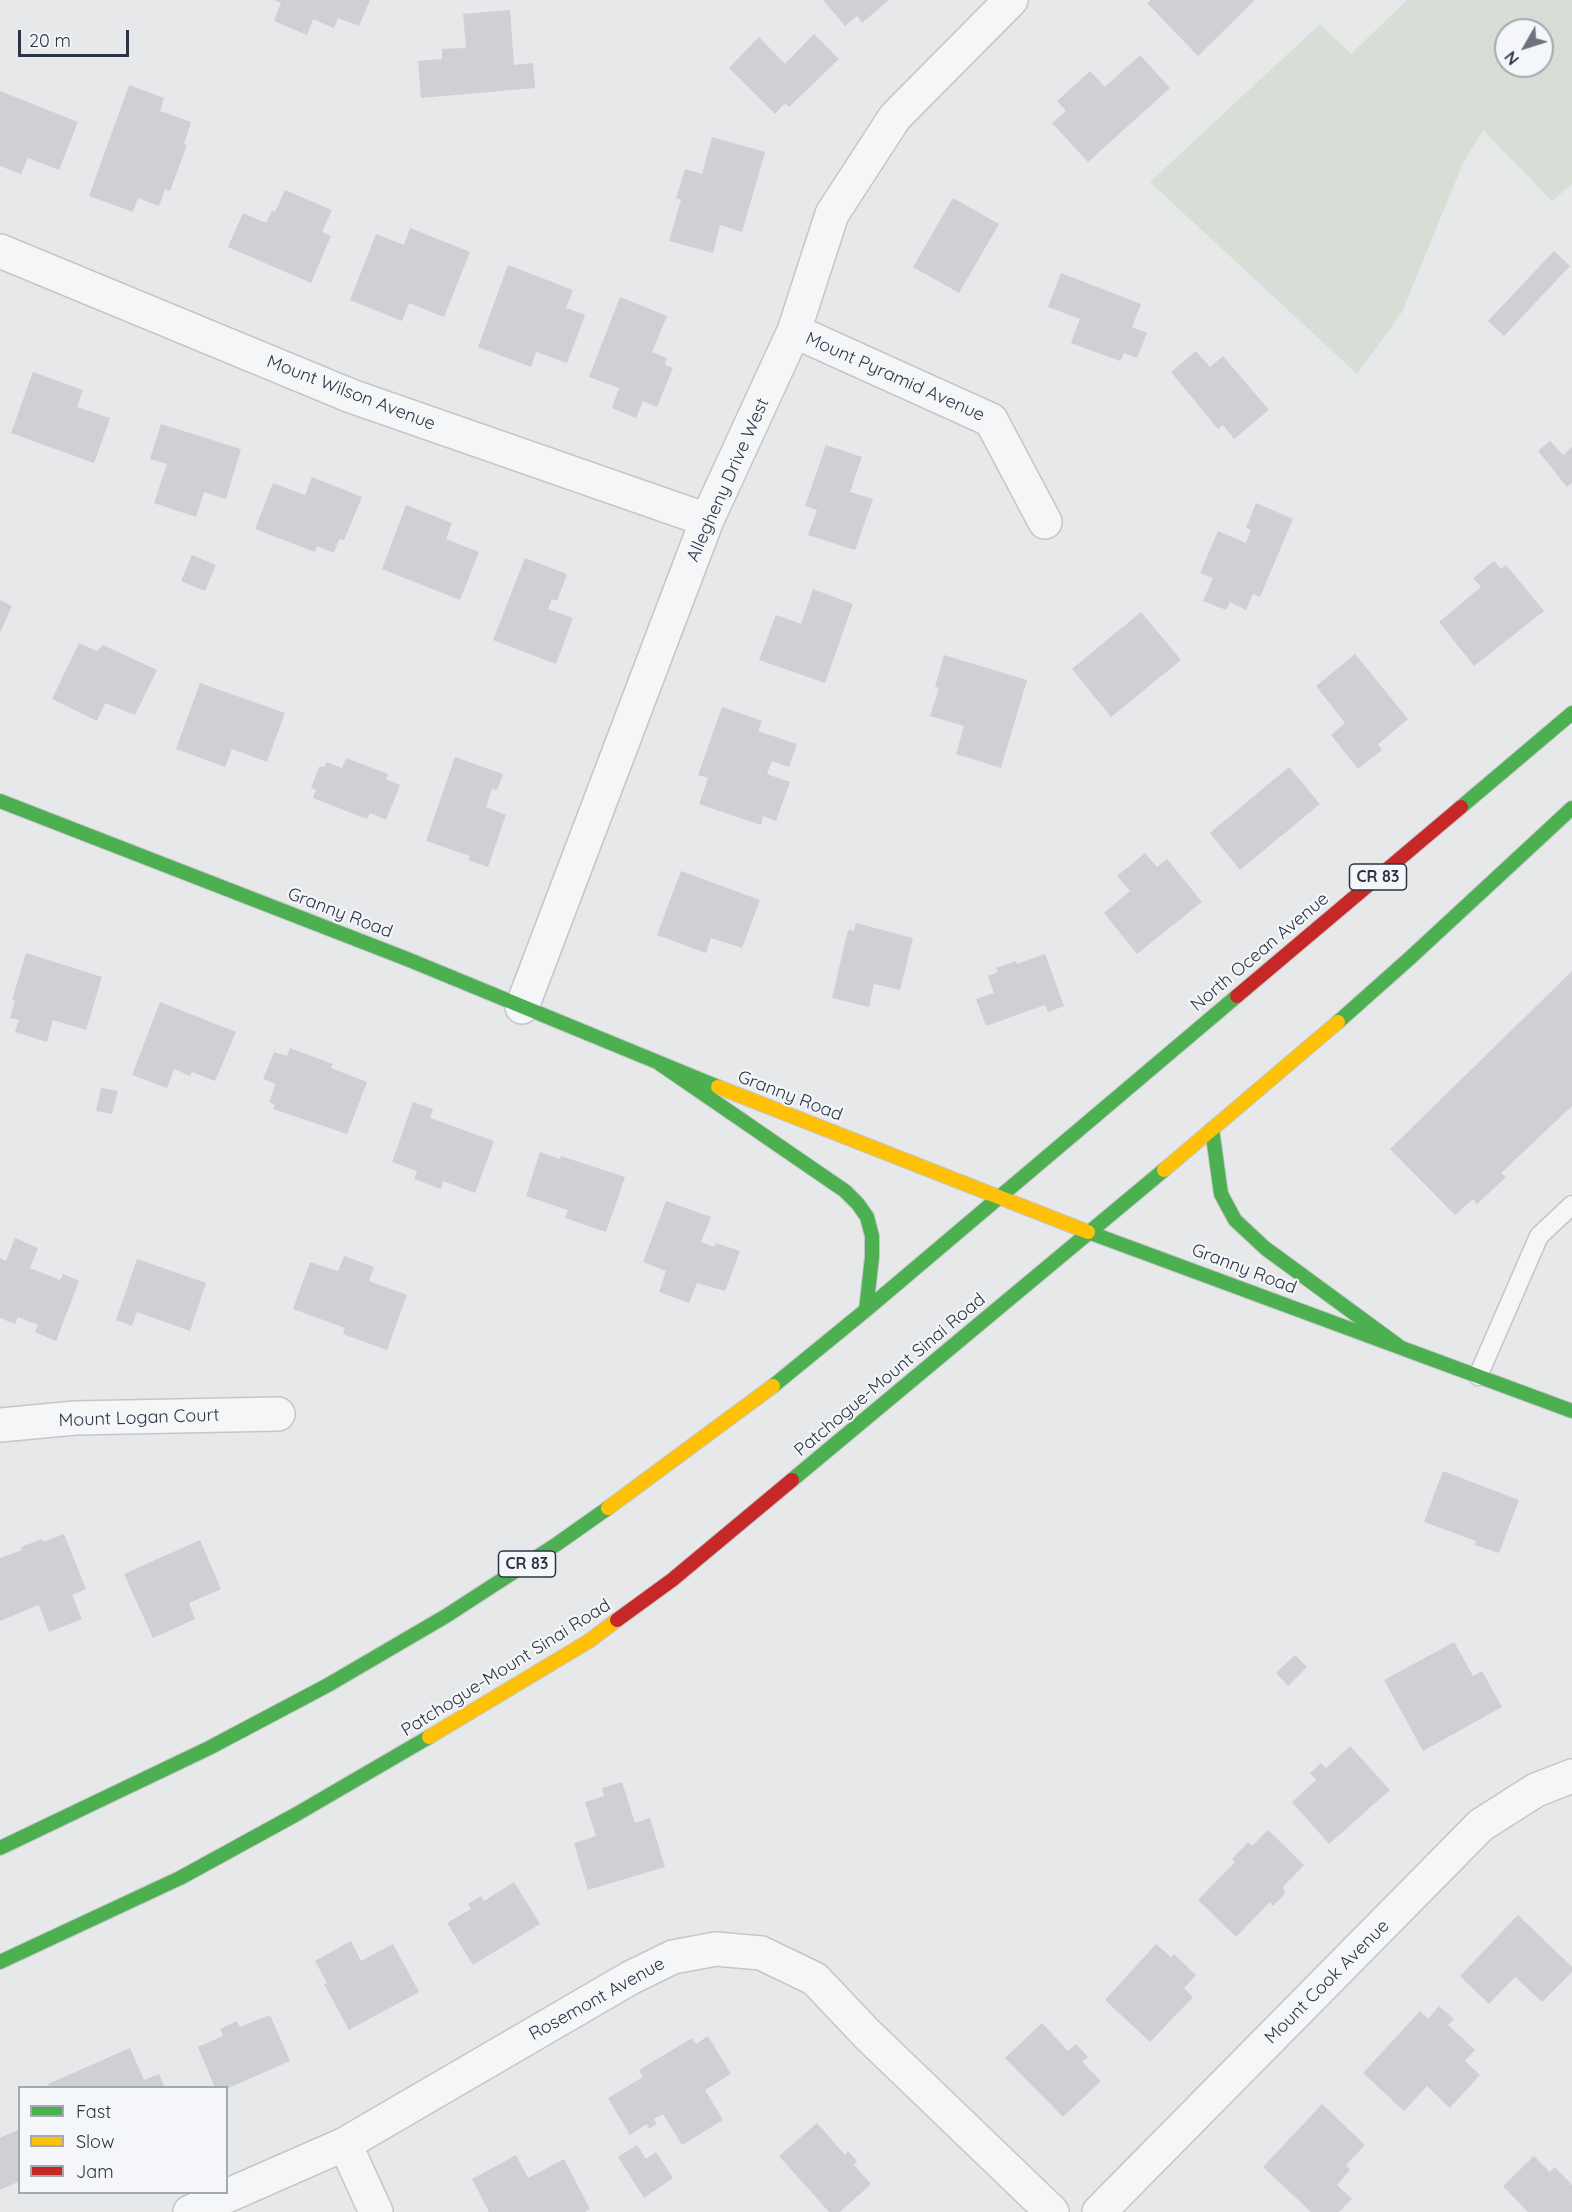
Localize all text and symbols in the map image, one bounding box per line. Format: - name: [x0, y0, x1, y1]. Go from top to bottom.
- scale bar: [21, 18, 132, 56]
- north arrow: [1494, 18, 1554, 78]
- text: 20 m: [29, 29, 71, 52]
- text: N: [1500, 47, 1523, 69]
- street label: Mount Pyramid Avenue: [802, 328, 988, 426]
- street label: Mount Wilson Avenue: [264, 351, 438, 435]
- street label: Allegheny Drive West: [682, 395, 774, 565]
- road number: CR 83: [1350, 864, 1406, 890]
- street label: Granny Road: [284, 883, 396, 943]
- street label: North Ocean Avenue: [1187, 888, 1333, 1016]
- street label: Granny Road: [734, 1066, 846, 1126]
- street label: Granny Road: [1188, 1239, 1300, 1299]
- street label: Patchogue-Mount Sinai Road: [790, 1289, 990, 1461]
- street label: Mount Logan Court: [58, 1404, 220, 1432]
- road number: CR 83: [498, 1551, 556, 1577]
- street label: Patchogue-Mount Sinai Road: [397, 1595, 615, 1741]
- street label: Mount Cook Avenue: [1260, 1915, 1394, 2049]
- street label: Rosemont Avenue: [525, 1953, 669, 2045]
- legend: [18, 2086, 228, 2194]
- text: Fast: [76, 2100, 111, 2123]
- text: Slow: [76, 2130, 114, 2153]
- text: Jam: [76, 2160, 114, 2183]

